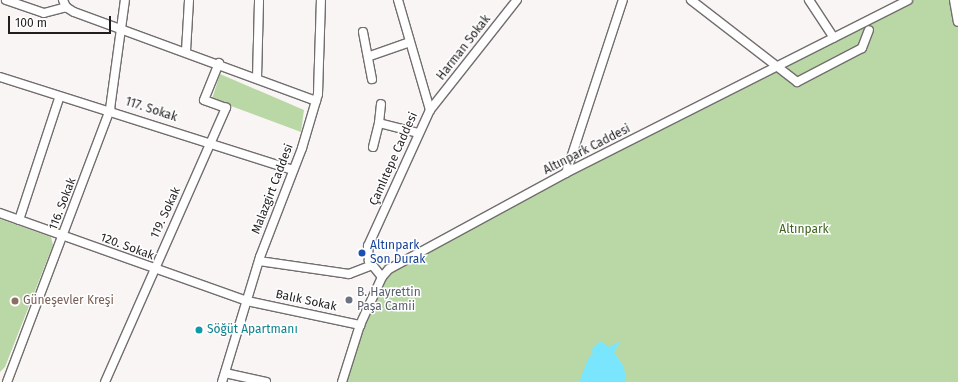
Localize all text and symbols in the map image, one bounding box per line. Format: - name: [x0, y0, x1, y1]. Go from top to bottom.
- scale bar: [10, 8, 113, 34]
- street label: Harman Sokak: [434, 13, 494, 83]
- text: 100 m: [15, 16, 47, 30]
- street label: 117. Sokak: [123, 95, 179, 125]
- street label: Çamlıtepe Caddesi: [367, 110, 421, 208]
- street label: Altınpark Caddesi: [541, 122, 633, 178]
- street label: Malazgirt Caddesi: [249, 142, 297, 236]
- street label: 116. Sokak: [46, 176, 80, 232]
- street label: 119. Sokak: [148, 185, 184, 241]
- park label: Altınpark: [779, 223, 829, 237]
- street label: 120. Sokak: [98, 231, 156, 263]
- place label: Altınpark Son Durak: [370, 239, 425, 267]
- marker: Altınpark Son Durak: [357, 248, 367, 258]
- place label: B. Hayrettin Paşa Camii: [357, 286, 421, 314]
- street label: Balık Sokak: [274, 288, 338, 314]
- place label: Güneşevler Kreşi: [23, 294, 114, 308]
- marker: B. Hayrettin Paşa Camii: [344, 295, 354, 305]
- marker: Güneşevler Kreşi: [10, 296, 20, 306]
- place label: Söğüt Apartmanı: [207, 323, 298, 337]
- marker: Söğüt Apartmanı: [194, 325, 204, 335]

